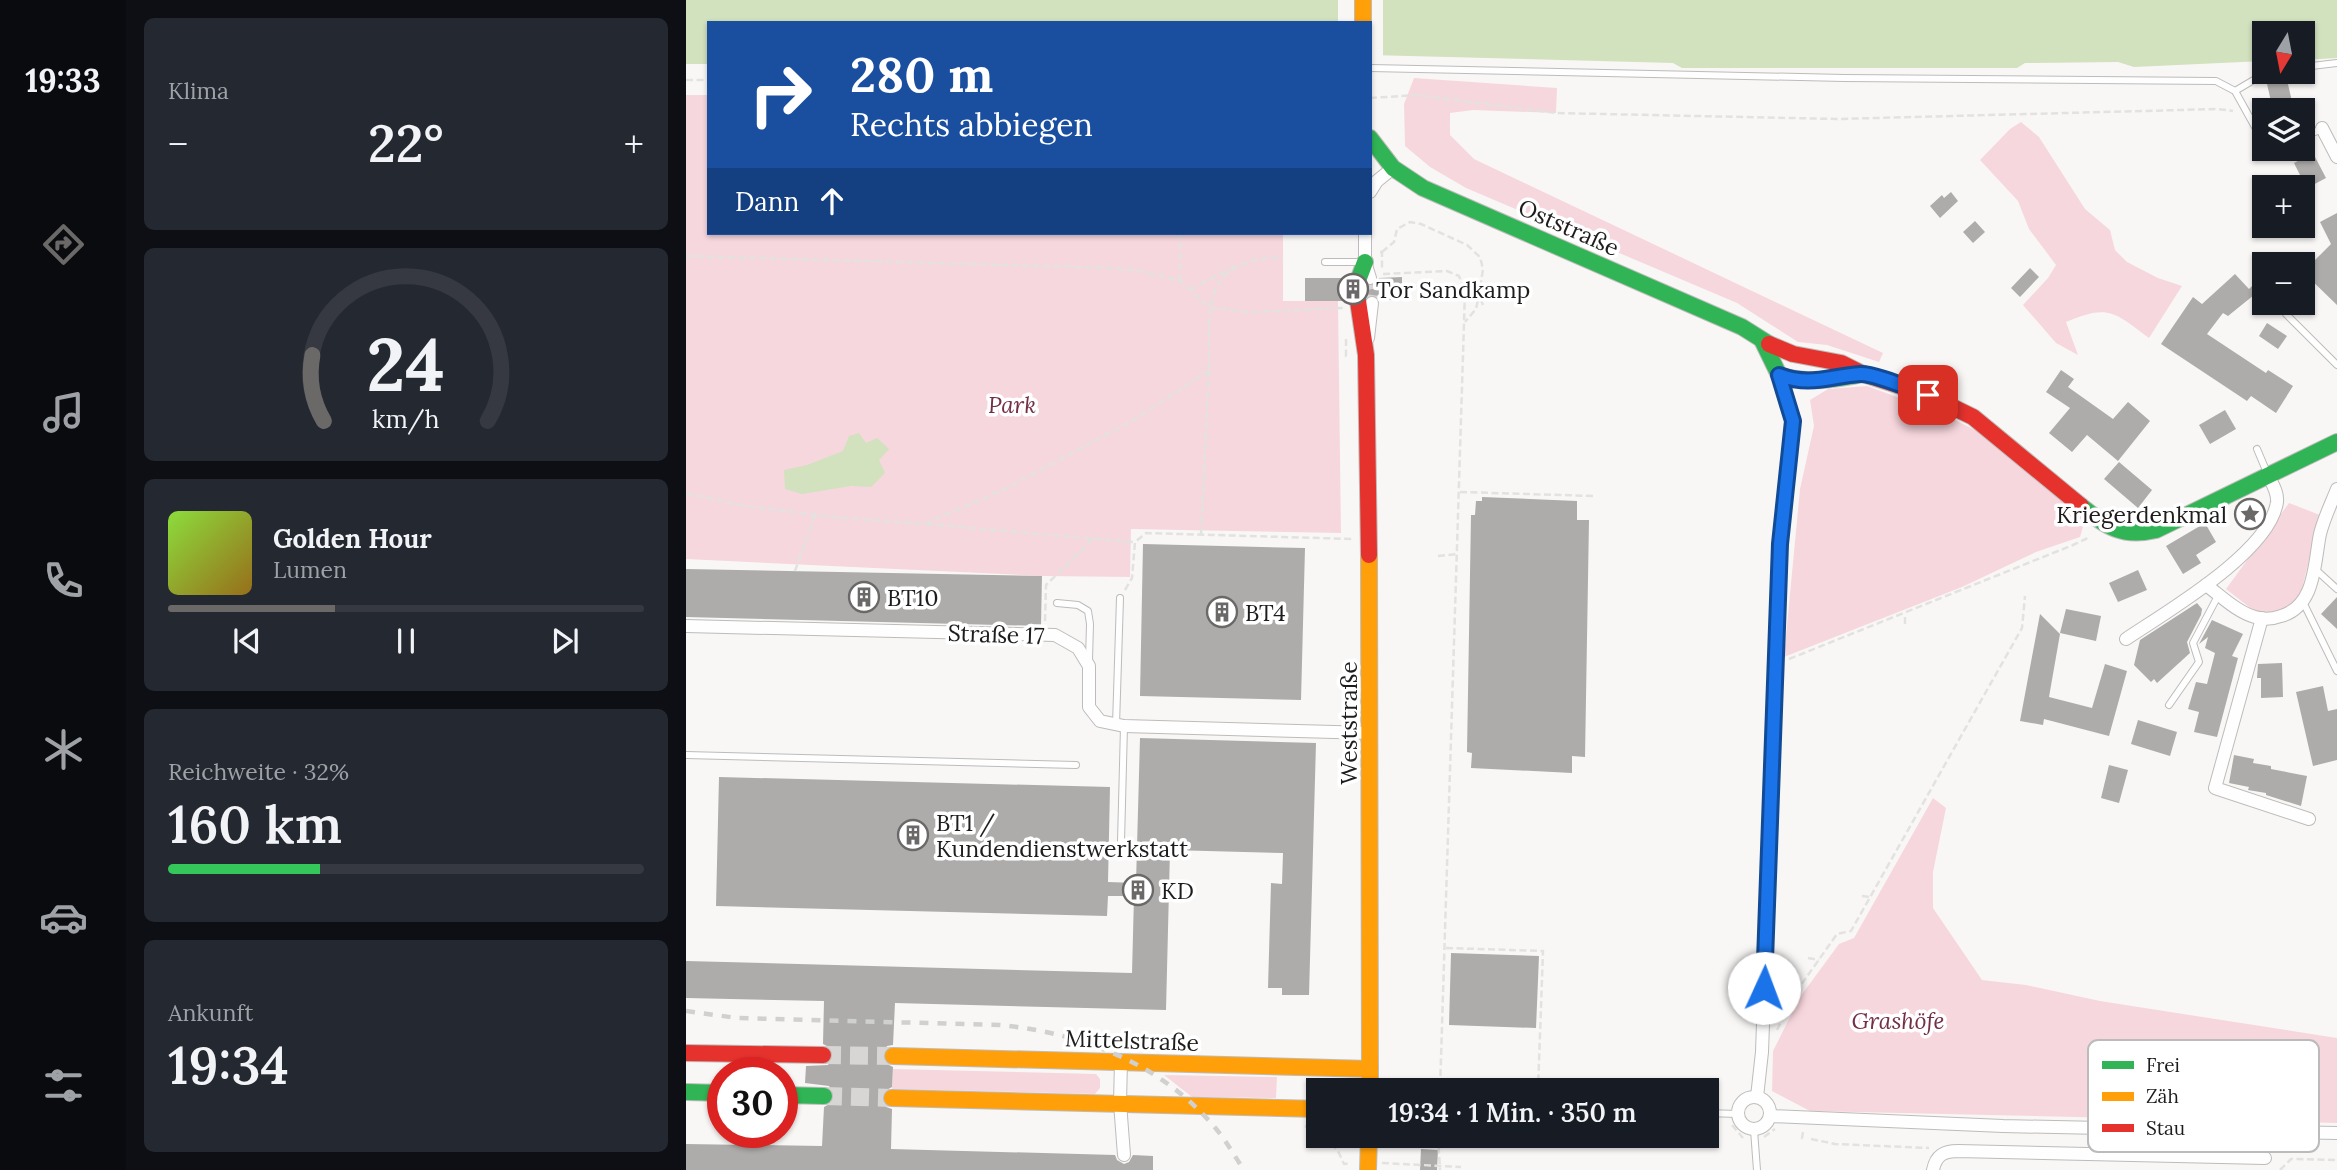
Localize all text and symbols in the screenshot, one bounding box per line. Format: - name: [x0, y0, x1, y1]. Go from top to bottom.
- north arrow: [2252, 21, 2315, 84]
- map controls: [2252, 21, 2315, 315]
- text: 280 m: [850, 43, 993, 105]
- icon: right: [735, 49, 826, 140]
- text: 19:33: [25, 60, 101, 101]
- text: Klima: [168, 76, 229, 105]
- button: layers: [2252, 98, 2315, 161]
- text: Rechts abbiegen: [850, 104, 1093, 145]
- text: 22°: [368, 110, 444, 176]
- text: −: [168, 120, 188, 168]
- text: +: [624, 120, 644, 168]
- button: +: [2252, 175, 2315, 238]
- icon: ahead: [813, 182, 851, 220]
- text: Dann: [735, 185, 799, 218]
- street label: Oststraße: [1514, 192, 1624, 262]
- icon: directions: [39, 220, 88, 269]
- button: −: [2252, 252, 2315, 315]
- building icon: Tor Sandkamp: [1336, 272, 1370, 306]
- place label: Tor Sandkamp: [1376, 275, 1530, 304]
- text: 24: [367, 318, 445, 411]
- pin: [1898, 365, 1958, 425]
- icon: arrive: [1909, 376, 1947, 414]
- icon: music: [39, 388, 88, 437]
- park label: Park: [988, 390, 1036, 419]
- text: km/h: [372, 402, 440, 434]
- place icon: Kriegerdenkmal: [2233, 497, 2267, 531]
- place label: Kriegerdenkmal: [2056, 500, 2227, 529]
- text: Golden Hour: [273, 522, 432, 555]
- text: Lumen: [273, 555, 347, 584]
- icon: phone: [39, 556, 88, 605]
- building icon: BT10: [847, 580, 881, 614]
- place label: BT10: [887, 583, 938, 612]
- building icon: BT4: [1205, 595, 1239, 629]
- place label: BT4: [1245, 598, 1286, 627]
- street label: Straße 17: [947, 618, 1045, 650]
- icon: previous: [228, 622, 266, 660]
- icon: pause: [387, 622, 425, 660]
- icon: next: [546, 622, 584, 660]
- street label: Weststraße: [1334, 661, 1363, 785]
- icon: climate: [39, 725, 88, 774]
- text: Reichweite · 32%: [168, 757, 349, 786]
- text: 160 km: [168, 791, 342, 857]
- place label: BT1 / Kundendienstwerkstatt: [936, 808, 1188, 863]
- building icon: BT1 / Kundendienstwerkstatt: [896, 818, 930, 852]
- building icon: KD: [1121, 873, 1155, 907]
- place label: KD: [1161, 876, 1194, 905]
- icon: car: [39, 893, 88, 942]
- position arrow: [1727, 951, 1801, 1025]
- text: Ankunft: [168, 998, 253, 1027]
- park label: Grashöfe: [1851, 1006, 1945, 1035]
- street label: Mittelstraße: [1065, 1023, 1199, 1057]
- text: 19:34: [168, 1032, 289, 1098]
- legend: [2088, 1040, 2319, 1152]
- text: Frei: [2146, 1053, 2180, 1077]
- speed limit sign: 30: [707, 1057, 798, 1148]
- icon: filters: [39, 1061, 88, 1110]
- text: Zäh: [2146, 1084, 2179, 1108]
- text: 19:34 · 1 Min. · 350 m: [1389, 1096, 1636, 1129]
- text: Stau: [2146, 1116, 2185, 1140]

